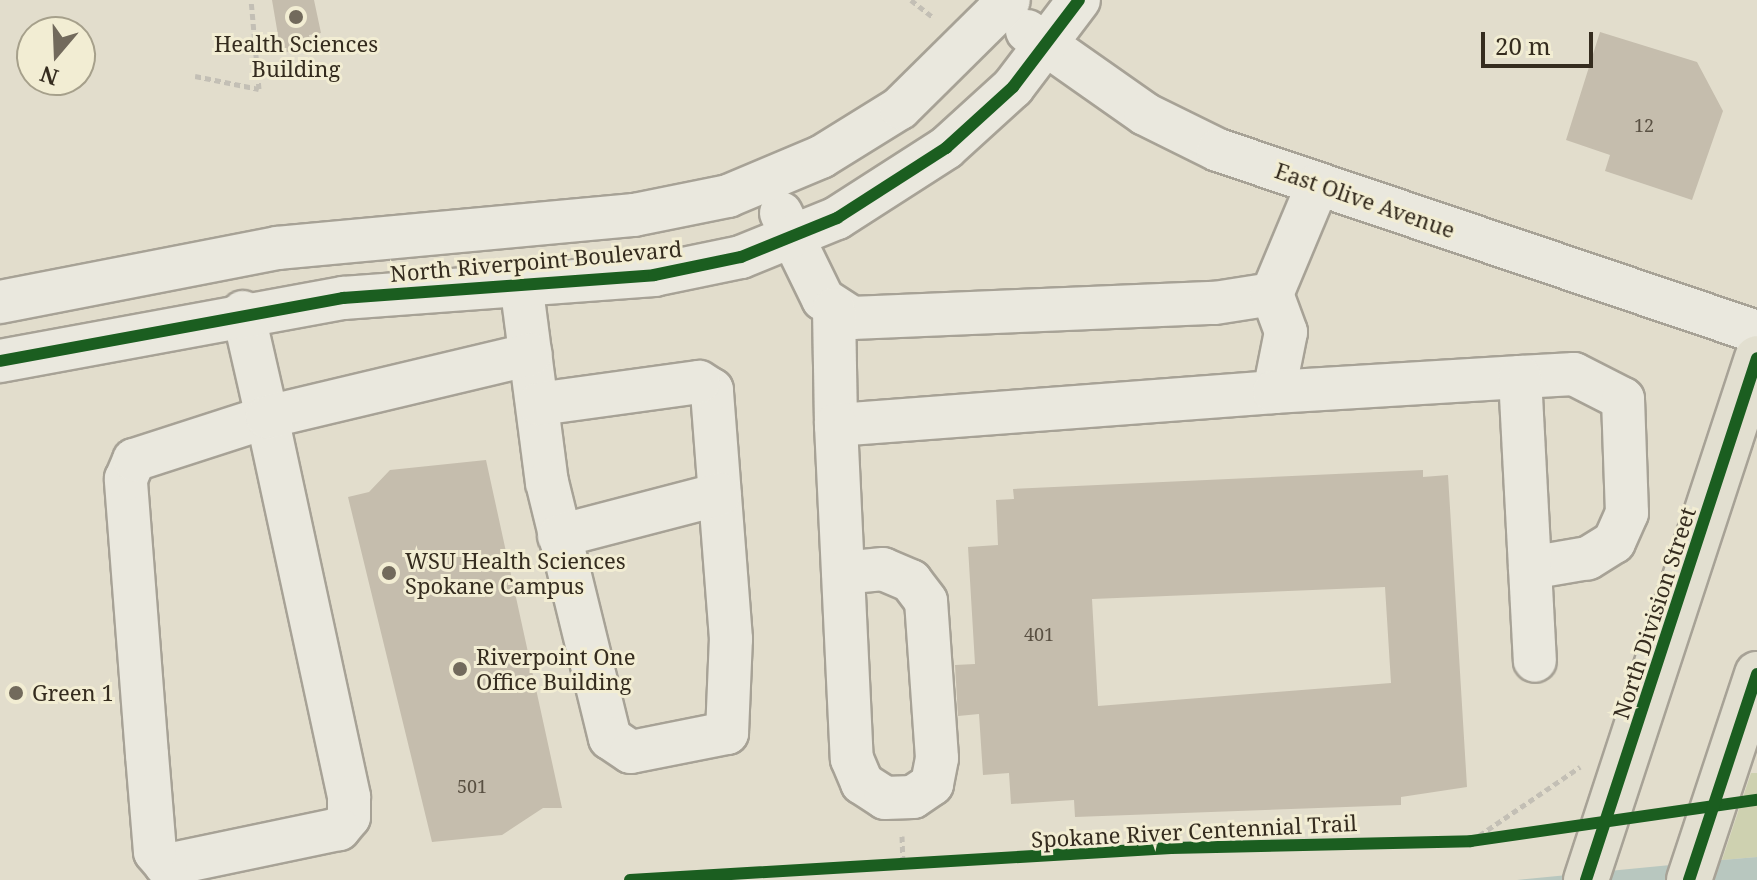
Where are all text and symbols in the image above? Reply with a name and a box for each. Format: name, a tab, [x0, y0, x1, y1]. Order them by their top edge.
marker: Health Sciences Building	[287, 8, 305, 26]
north arrow	[16, 16, 96, 96]
scale bar	[1485, 16, 1597, 66]
text: 20 m	[1495, 29, 1551, 62]
place label: Health Sciences Building	[214, 30, 378, 82]
text: N	[36, 60, 62, 94]
house number: 12	[1634, 114, 1654, 136]
street label: East Olive Avenue	[1272, 157, 1458, 243]
street label: North Riverpoint Boulevard	[389, 235, 683, 287]
street label: North Division Street	[1607, 504, 1701, 722]
place label: WSU Health Sciences Spokane Campus	[405, 547, 626, 598]
marker: WSU Health Sciences Spokane Campus	[380, 564, 398, 582]
house number: 401	[1024, 623, 1054, 645]
place label: Riverpoint One Office Building	[476, 643, 636, 694]
marker: Riverpoint One Office Building	[451, 660, 469, 678]
place label: Green 1	[32, 680, 114, 706]
marker: Green 1	[7, 684, 25, 702]
house number: 501	[457, 775, 487, 797]
street label: Spokane River Centennial Trail	[1030, 809, 1358, 853]

